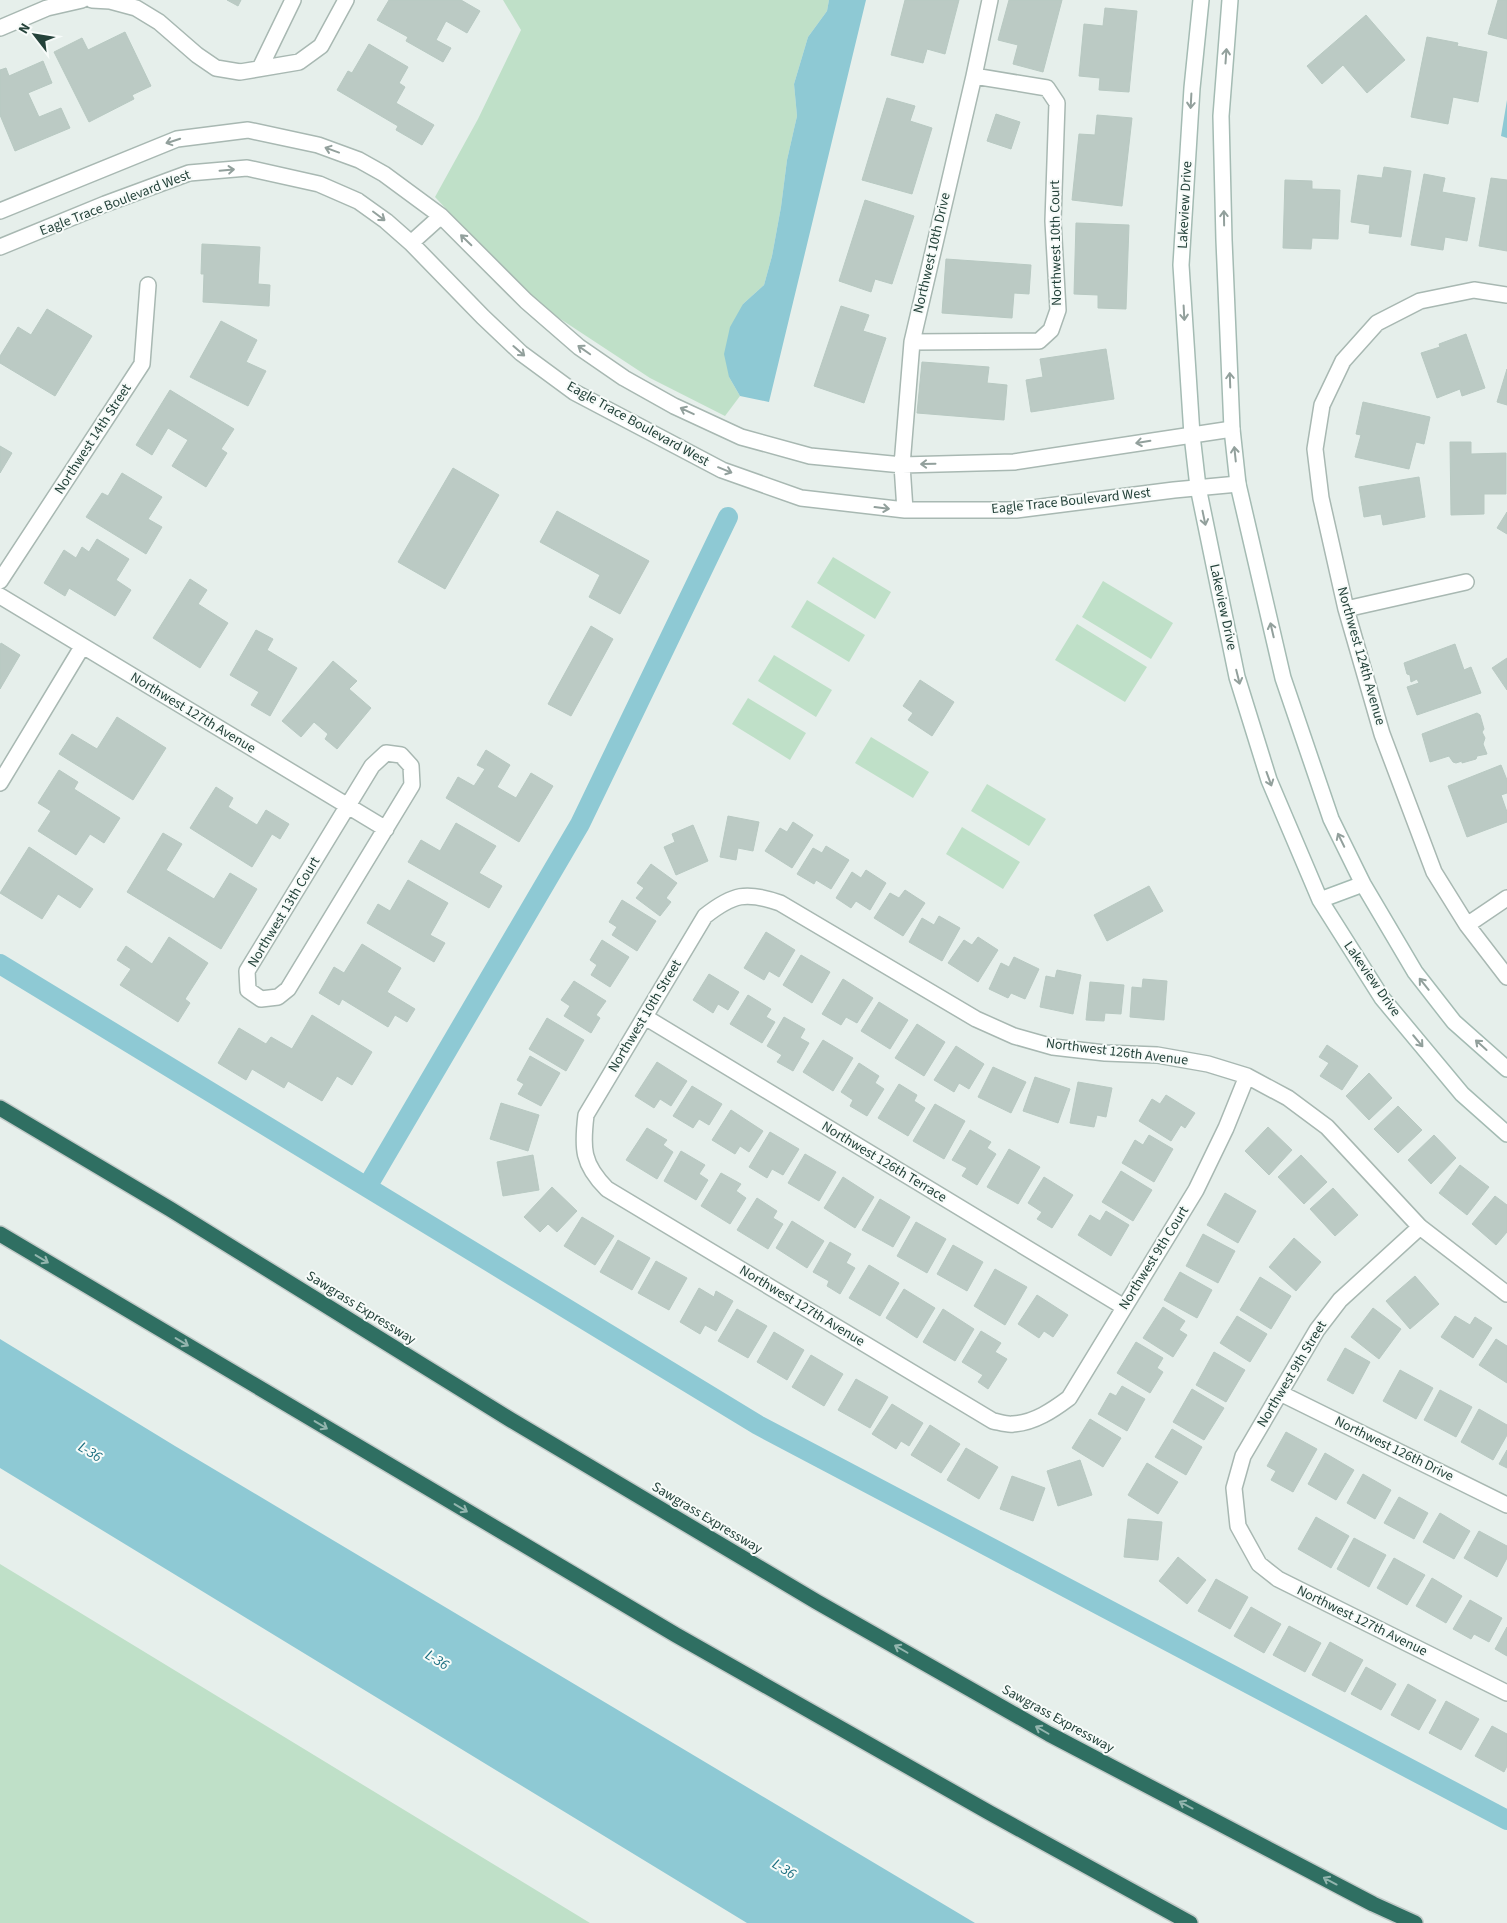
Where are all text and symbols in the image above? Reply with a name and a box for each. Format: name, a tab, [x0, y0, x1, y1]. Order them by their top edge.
north arrow	[10, 10, 60, 60]
text: N	[14, 20, 36, 38]
one-way arrow	[1221, 48, 1230, 64]
one-way arrow	[1187, 92, 1196, 108]
one-way arrow	[165, 137, 181, 147]
one-way arrow	[325, 145, 340, 154]
street label: Lakeview Drive	[1173, 161, 1197, 249]
street label: Eagle Trace Boulevard West	[37, 165, 194, 241]
one-way arrow	[219, 165, 235, 174]
street label: Northwest 10th Court	[1045, 180, 1067, 306]
street label: Northwest 10th Drive	[908, 191, 956, 315]
one-way arrow	[1219, 210, 1228, 226]
one-way arrow	[372, 211, 386, 221]
one-way arrow	[460, 234, 472, 246]
one-way arrow	[1180, 305, 1189, 321]
one-way arrow	[512, 345, 525, 356]
one-way arrow	[577, 345, 591, 355]
one-way arrow	[1226, 373, 1235, 389]
street label: Eagle Trace Boulevard West	[563, 376, 713, 472]
street label: Northwest 14th Street	[50, 380, 136, 498]
one-way arrow	[679, 406, 694, 416]
one-way arrow	[1136, 437, 1152, 447]
one-way arrow	[1230, 447, 1240, 463]
one-way arrow	[920, 459, 936, 469]
one-way arrow	[717, 466, 732, 476]
street label: Eagle Trace Boulevard West	[990, 483, 1152, 519]
one-way arrow	[874, 503, 890, 513]
one-way arrow	[1200, 509, 1209, 525]
street label: Lakeview Drive	[1204, 562, 1242, 652]
street label: Northwest 124th Avenue	[1332, 584, 1390, 728]
one-way arrow	[1267, 623, 1276, 639]
street label: Northwest 127th Avenue	[127, 668, 260, 758]
one-way arrow	[1234, 668, 1243, 684]
one-way arrow	[1265, 771, 1274, 786]
one-way arrow	[1336, 833, 1345, 848]
street label: Northwest 13th Court	[243, 853, 325, 971]
street label: Lakeview Drive	[1339, 937, 1405, 1021]
street label: Northwest 10th Street	[603, 956, 687, 1076]
one-way arrow	[1418, 978, 1429, 991]
street label: Northwest 126th Avenue	[1045, 1033, 1189, 1071]
one-way arrow	[1412, 1034, 1423, 1047]
one-way arrow	[1474, 1039, 1487, 1051]
street label: Northwest 126th Terrace	[818, 1117, 950, 1207]
street label: Northwest 9th Court	[1114, 1202, 1194, 1314]
one-way arrow	[34, 1255, 48, 1265]
street label: Northwest 127th Avenue	[736, 1261, 869, 1351]
street label: Sawgrass Expressway	[302, 1266, 420, 1350]
street label: Northwest 9th Street	[1252, 1317, 1332, 1431]
one-way arrow	[174, 1338, 188, 1348]
street label: Northwest 126th Drive	[1331, 1411, 1457, 1487]
one-way arrow	[314, 1420, 329, 1430]
water label: L-36	[74, 1437, 107, 1468]
street label: Sawgrass Expressway	[648, 1477, 766, 1559]
one-way arrow	[454, 1503, 468, 1513]
street label: Northwest 127th Avenue	[1293, 1581, 1431, 1661]
one-way arrow	[894, 1644, 908, 1654]
water label: L-36	[421, 1645, 454, 1676]
street label: Sawgrass Expressway	[998, 1680, 1118, 1758]
one-way arrow	[1035, 1724, 1050, 1734]
one-way arrow	[1179, 1800, 1194, 1809]
water label: L-36	[768, 1854, 801, 1885]
one-way arrow	[1322, 1876, 1337, 1886]

